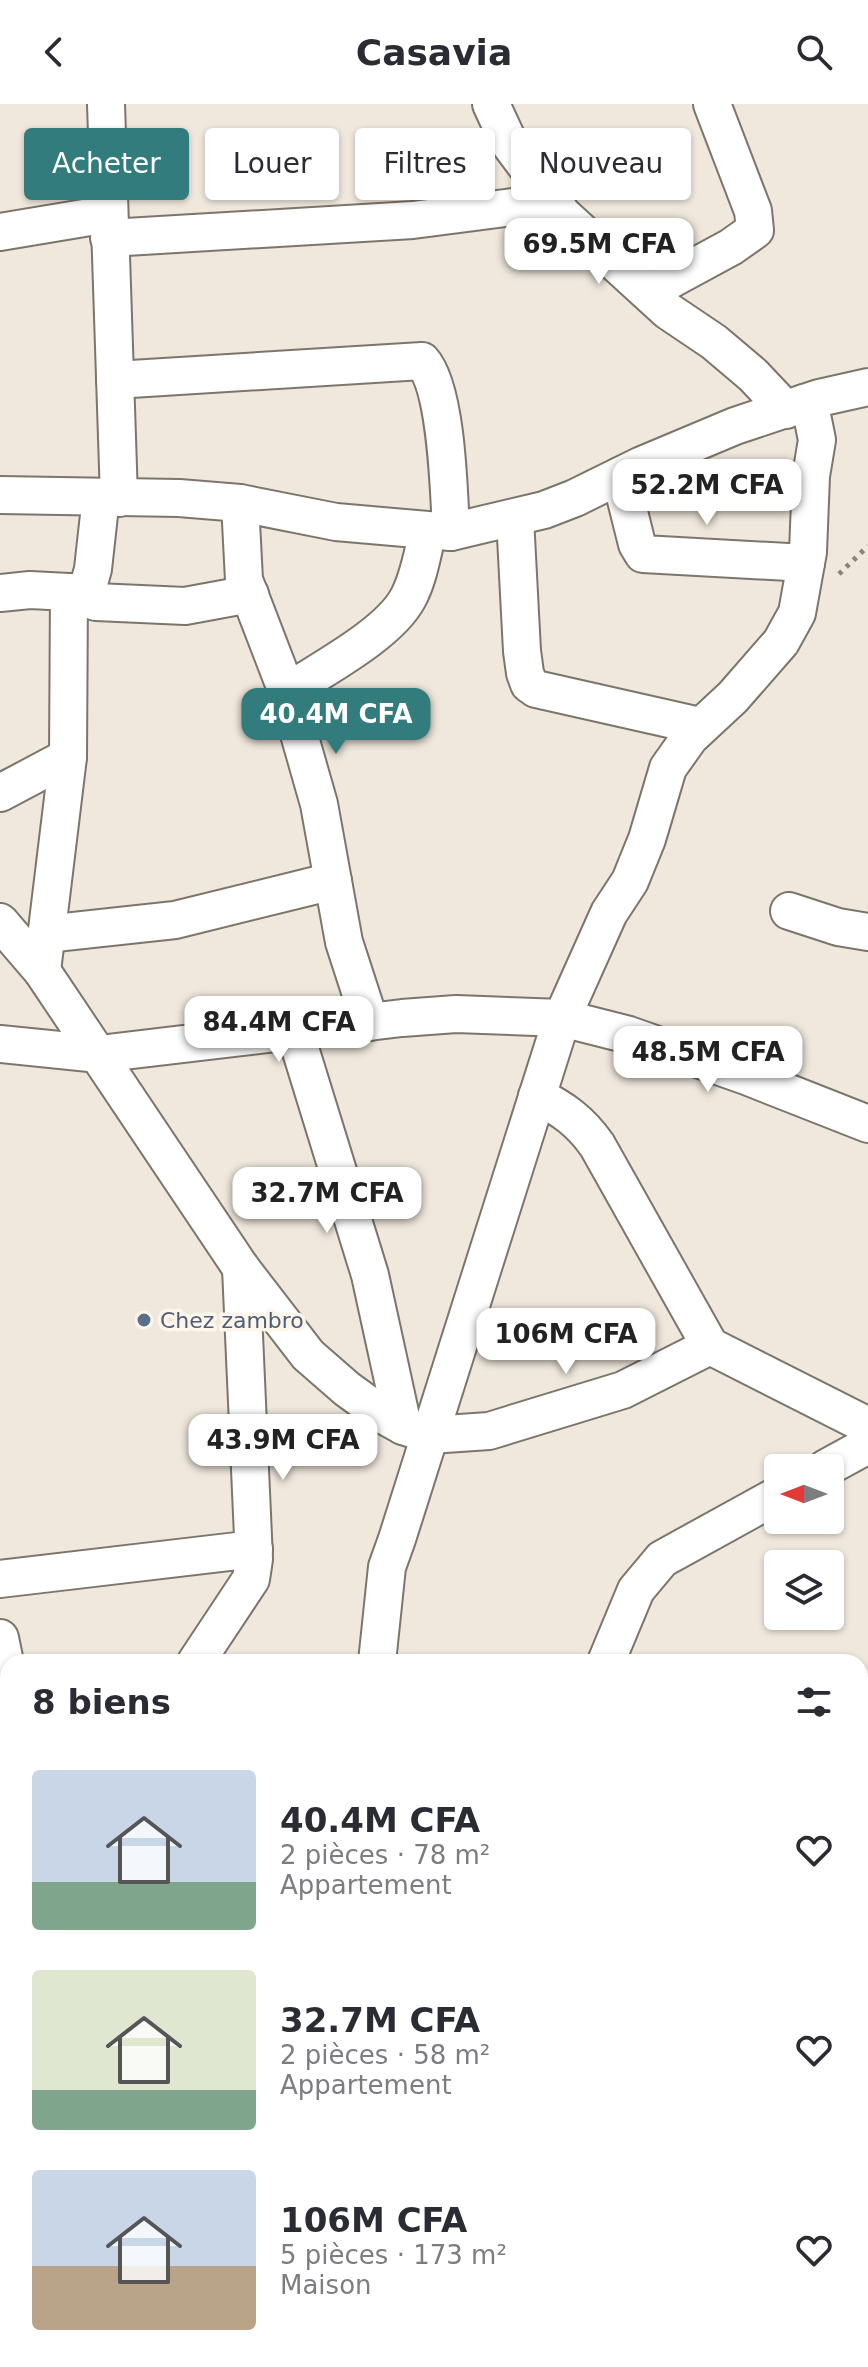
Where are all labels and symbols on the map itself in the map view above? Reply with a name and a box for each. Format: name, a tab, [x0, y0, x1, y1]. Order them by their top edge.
pin: 69.5M CFA	[507, 218, 691, 286]
pin: 52.2M CFA	[615, 459, 799, 527]
pin: 40.4M CFA	[244, 688, 428, 756]
pin: 84.4M CFA	[187, 996, 371, 1064]
pin: 48.5M CFA	[616, 1026, 800, 1094]
pin: 32.7M CFA	[235, 1167, 419, 1235]
place label: Chez zambro	[160, 1308, 304, 1333]
pin: 106M CFA	[483, 1308, 649, 1376]
marker: Chez zambro	[135, 1311, 153, 1329]
pin: 43.9M CFA	[191, 1414, 375, 1482]
north arrow	[764, 1454, 844, 1534]

